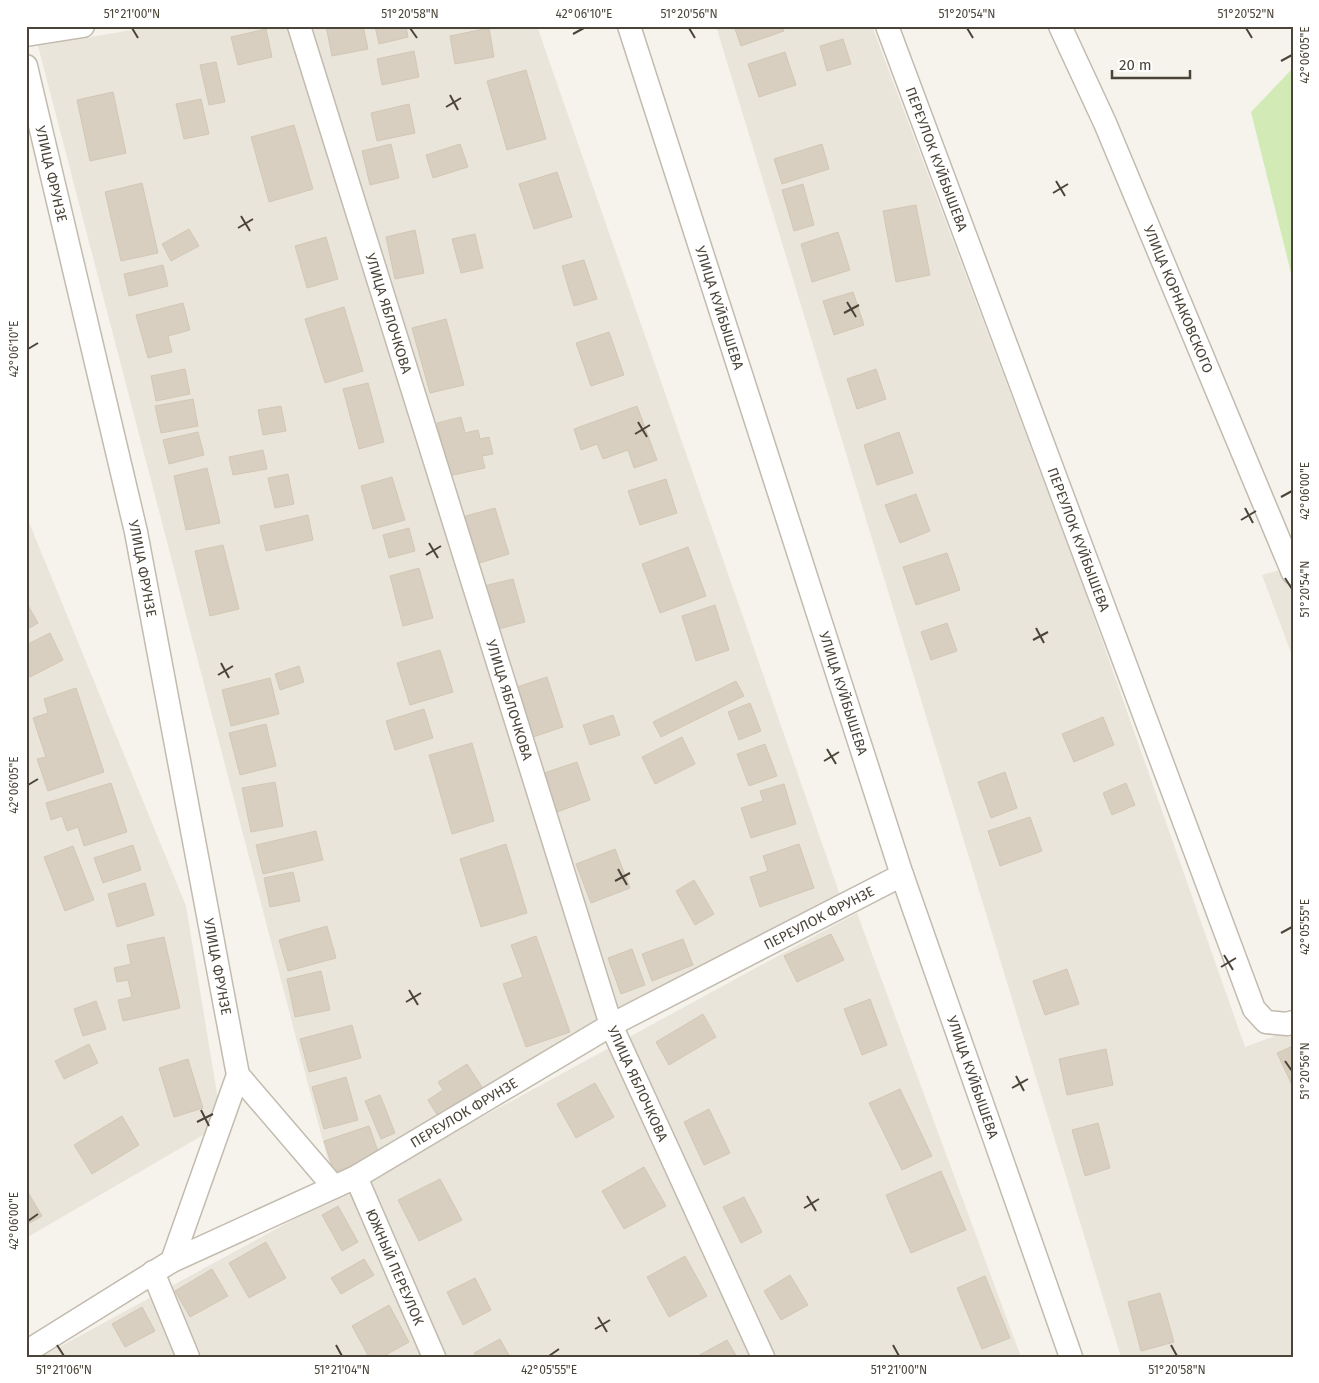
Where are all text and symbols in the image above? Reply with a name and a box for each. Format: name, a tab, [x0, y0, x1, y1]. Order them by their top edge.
text: 51°21'00"N	[104, 7, 160, 21]
text: 51°20'58"N	[381, 7, 439, 21]
text: 42°06'10"E	[556, 7, 612, 21]
text: 51°20'56"N	[660, 7, 718, 21]
text: 51°20'54"N	[939, 7, 995, 21]
text: 51°20'52"N	[1218, 7, 1274, 21]
text: 42°06'05"E	[1298, 26, 1312, 84]
scale bar	[1112, 48, 1189, 80]
text: 20 m	[1119, 56, 1152, 74]
street label: ПЕРЕУЛОК КУЙБЫШЕВА	[902, 85, 971, 234]
street label: УЛИЦА ФРУНЗЕ	[32, 124, 71, 224]
street label: УЛИЦА КОРНАКОВСКОГО	[1140, 223, 1217, 376]
street label: УЛИЦА КУЙБЫШЕВА	[692, 244, 747, 372]
street label: УЛИЦА ЯБЛОЧКОВА	[362, 251, 416, 376]
text: 42°06'10"E	[7, 321, 21, 377]
text: 42°06'00"E	[1298, 462, 1312, 520]
street label: ПЕРЕУЛОК КУЙБЫШЕВА	[1044, 465, 1113, 614]
street label: УЛИЦА ФРУНЗЕ	[125, 518, 160, 618]
text: 51°20'54"N	[1298, 561, 1312, 617]
street label: УЛИЦА КУЙБЫШЕВА	[816, 629, 871, 757]
street label: УЛИЦА ЯБЛОЧКОВА	[483, 638, 536, 762]
text: 42°06'05"E	[7, 756, 21, 814]
street label: ПЕРЕУЛОК ФРУНЗЕ	[761, 882, 877, 953]
text: 42°05'55"E	[1298, 899, 1312, 955]
street label: УЛИЦА ФРУНЗЕ	[200, 917, 235, 1016]
street label: УЛИЦА КУЙБЫШЕВА	[944, 1013, 1002, 1141]
street label: УЛИЦА ЯБЛОЧКОВА	[604, 1023, 672, 1144]
text: 51°20'56"N	[1298, 1042, 1312, 1100]
street label: ПЕРЕУЛОК ФРУНЗЕ	[407, 1074, 521, 1151]
text: 42°06'00"E	[7, 1192, 21, 1250]
street label: ЮЖНЫЙ ПЕРЕУЛОК	[362, 1206, 428, 1328]
text: 51°21'06"N	[36, 1363, 92, 1377]
text: 51°21'04"N	[314, 1363, 370, 1377]
text: 42°05'55"E	[521, 1363, 577, 1377]
text: 51°21'00"N	[871, 1363, 927, 1377]
text: 51°20'58"N	[1148, 1363, 1206, 1377]

